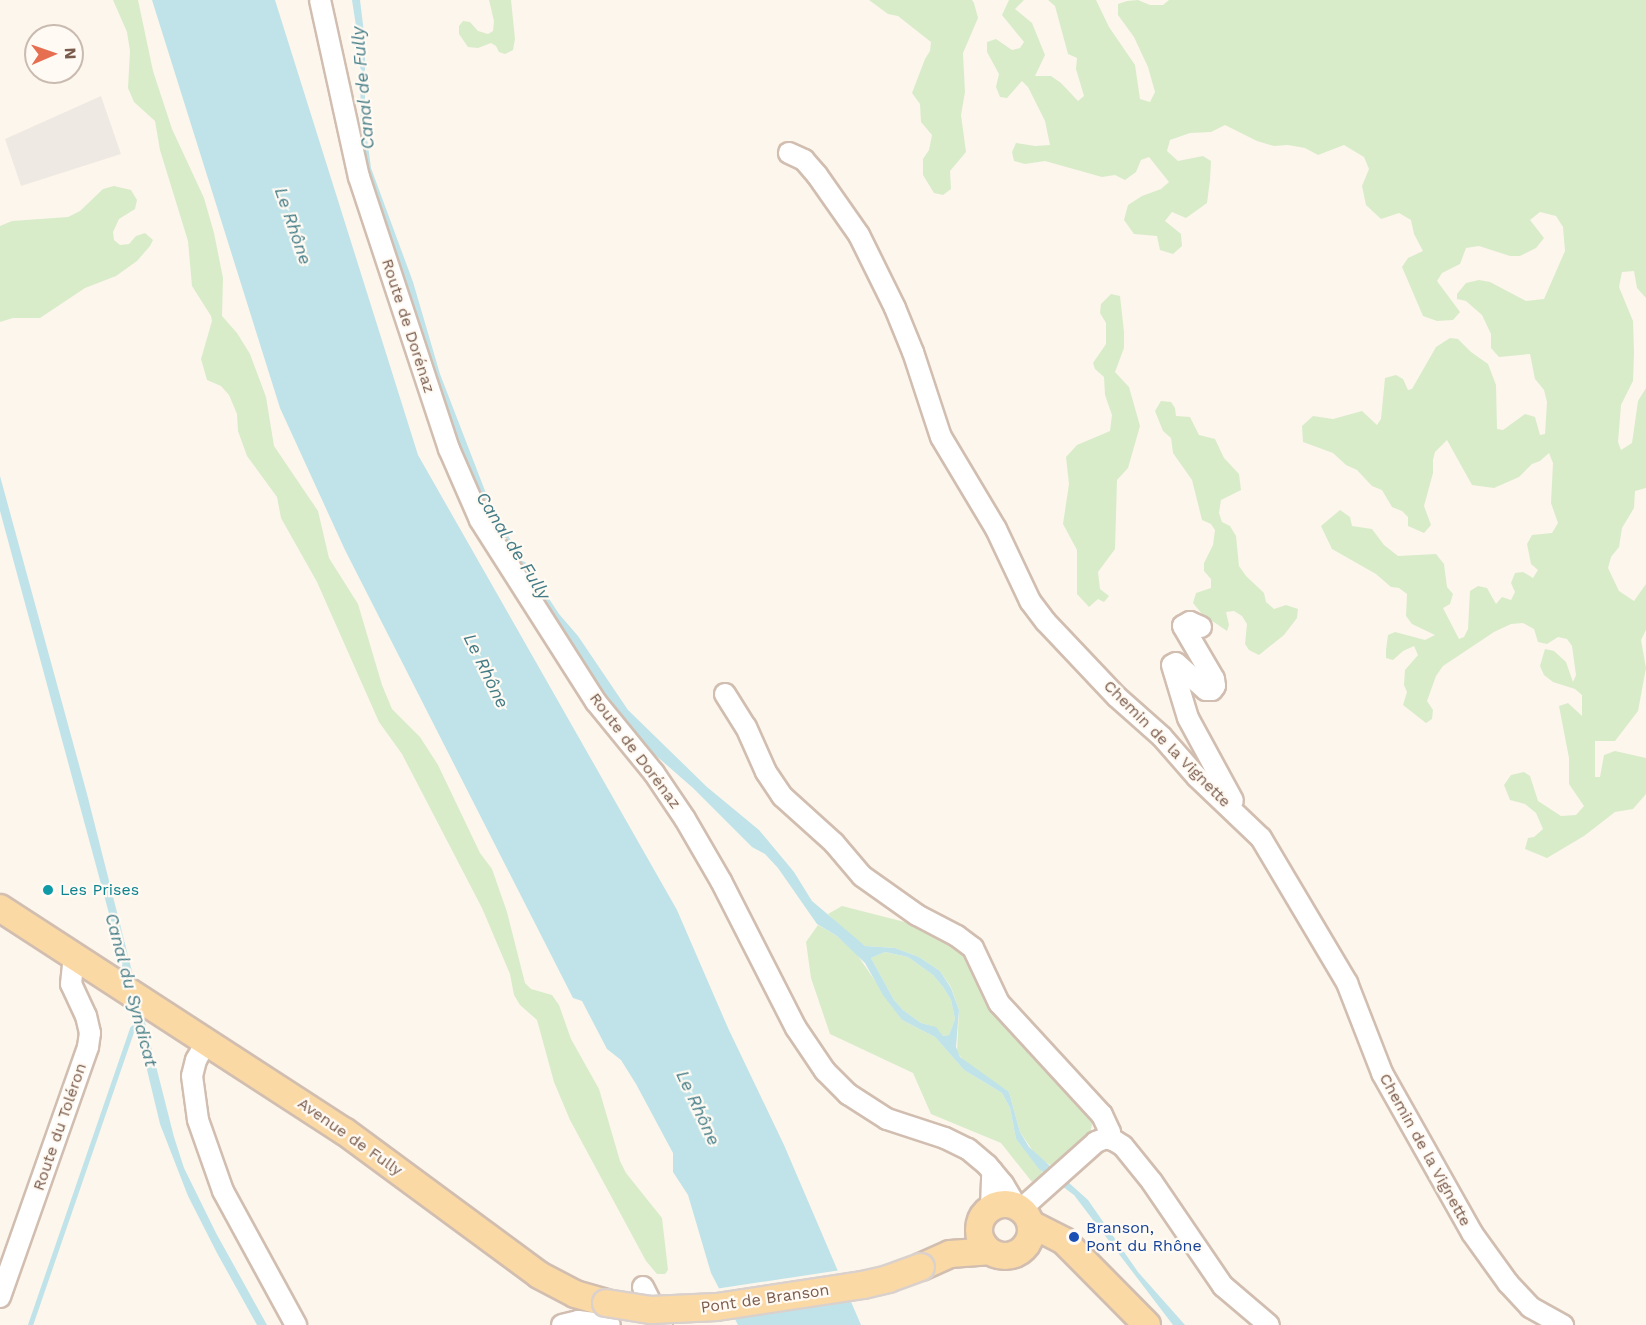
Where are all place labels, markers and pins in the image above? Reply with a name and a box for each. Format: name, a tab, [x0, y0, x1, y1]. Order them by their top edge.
place label: Les Prises	[60, 880, 139, 900]
marker: Les Prises	[41, 883, 55, 897]
place label: Branson, Pont du Rhône	[1086, 1218, 1202, 1256]
marker: Branson, Pont du Rhône	[1067, 1230, 1081, 1244]

